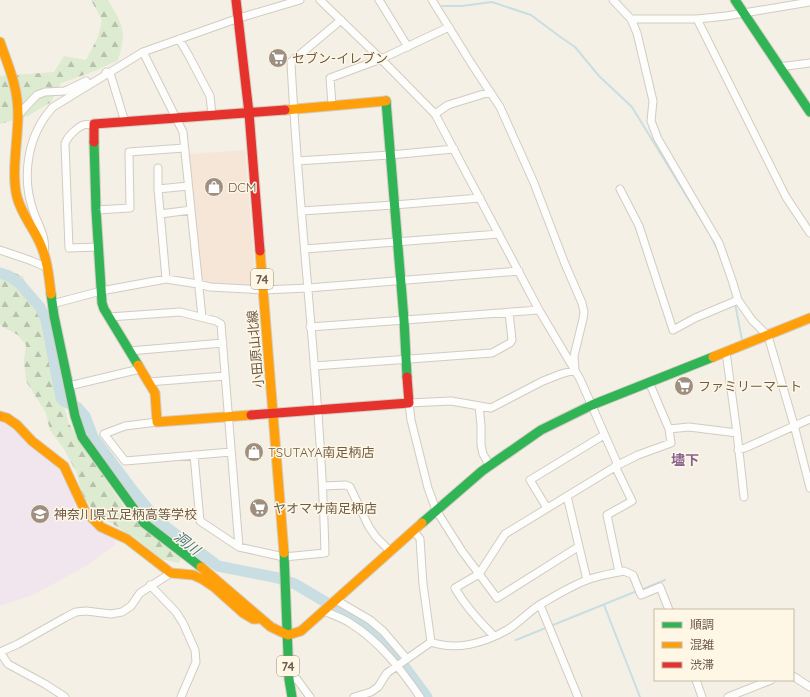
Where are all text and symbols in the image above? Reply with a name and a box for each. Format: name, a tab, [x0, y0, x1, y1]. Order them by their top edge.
supermarket icon: セブン-イレブン	[267, 47, 289, 69]
place label: セブン-イレブン	[292, 50, 388, 66]
shop icon: DCM	[203, 176, 225, 198]
place label: DCM	[228, 179, 257, 195]
road number: 74	[251, 269, 273, 289]
street label: 小田原山北線	[244, 309, 266, 389]
supermarket icon: ファミリーマート	[673, 375, 695, 397]
place label: ファミリーマート	[698, 378, 802, 394]
shop icon: TSUTAYA南足柄店	[243, 441, 265, 463]
place label: TSUTAYA南足柄店	[268, 444, 375, 460]
district label: 壗下	[671, 451, 699, 469]
supermarket icon: ヤオマサ南足柄店	[248, 497, 270, 519]
place label: ヤオマサ南足柄店	[273, 500, 377, 516]
school or university icon: 神奈川県立足柄高等学校	[29, 503, 51, 525]
place label: 神奈川県立足柄高等学校	[54, 506, 197, 522]
water label: 洞川	[170, 527, 205, 560]
legend	[654, 609, 794, 681]
text: 順調	[690, 617, 714, 632]
text: 混雑	[690, 637, 714, 652]
road number: 74	[277, 656, 299, 676]
text: 渋滞	[690, 657, 714, 672]

